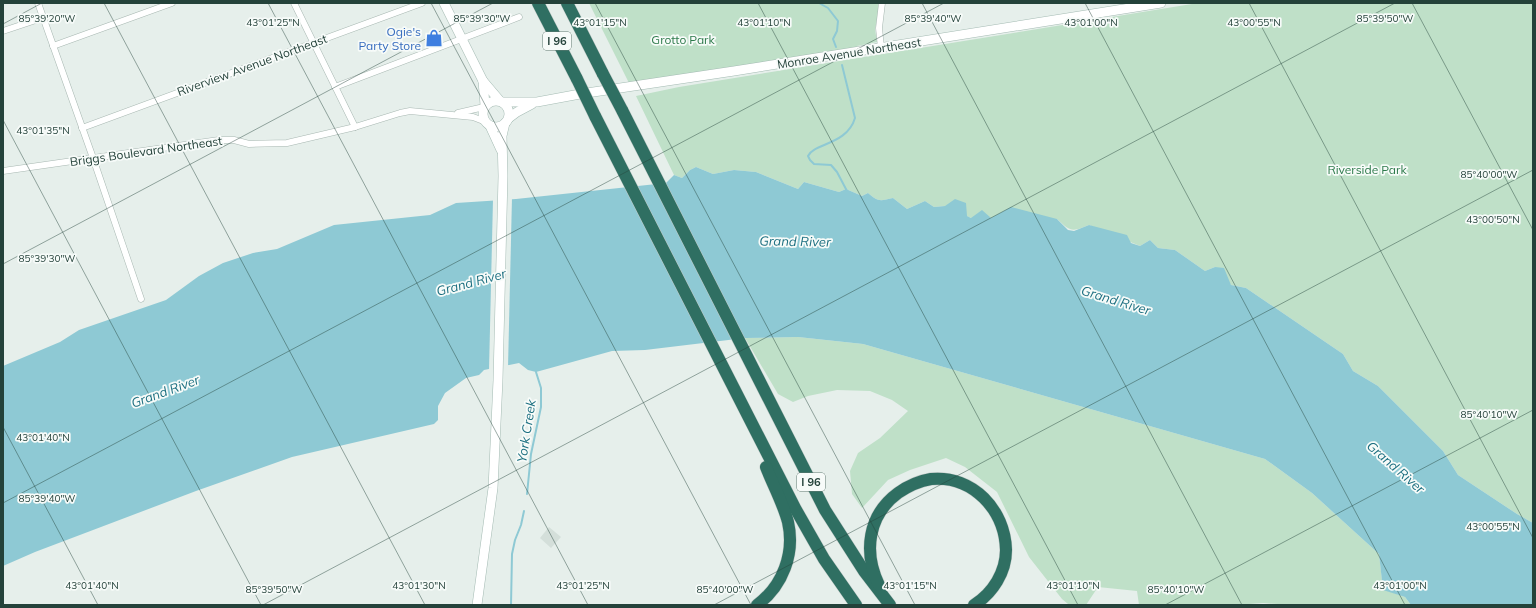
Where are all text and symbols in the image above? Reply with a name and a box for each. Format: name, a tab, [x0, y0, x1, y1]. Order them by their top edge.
text: 85°39'20"W	[19, 12, 75, 25]
text: 85°39'30"W	[454, 12, 510, 25]
text: 85°39'40"W	[905, 12, 961, 25]
text: 85°39'50"W	[1357, 12, 1413, 25]
text: 43°01'25"N	[246, 16, 300, 29]
text: 43°01'15"N	[573, 16, 627, 29]
text: 43°01'10"N	[737, 16, 791, 29]
text: 43°01'00"N	[1064, 16, 1118, 29]
text: 43°00'55"N	[1227, 16, 1281, 29]
place label: Ogie's Party Store	[359, 24, 421, 53]
shop icon: Ogie's Party Store	[424, 28, 444, 48]
street label: Riverview Avenue Northeast	[175, 31, 329, 99]
road number: I 96	[543, 32, 571, 50]
park label: Grotto Park	[651, 32, 715, 47]
street label: Monroe Avenue Northeast	[776, 34, 922, 72]
text: 43°01'35"N	[16, 124, 70, 137]
street label: Briggs Boulevard Northeast	[69, 133, 223, 169]
park label: Riverside Park	[1327, 162, 1407, 177]
text: 85°40'00"W	[1461, 168, 1517, 181]
text: 43°00'50"N	[1466, 213, 1520, 226]
water label: Grand River	[759, 232, 832, 250]
text: 85°39'30"W	[19, 252, 75, 265]
water label: Grand River	[434, 265, 509, 299]
water label: Grand River	[1079, 282, 1154, 318]
water label: Grand River	[129, 371, 203, 411]
water label: York Creek	[513, 398, 539, 464]
text: 85°40'10"W	[1461, 408, 1517, 421]
text: 43°01'40"N	[16, 431, 70, 444]
water label: Grand River	[1364, 438, 1429, 497]
road number: I 96	[797, 473, 825, 491]
text: 85°39'40"W	[19, 492, 75, 505]
text: 43°00'55"N	[1466, 520, 1520, 533]
text: 43°01'40"N	[65, 579, 119, 592]
text: 43°01'30"N	[392, 579, 446, 592]
text: 43°01'25"N	[556, 579, 610, 592]
text: 43°01'15"N	[883, 579, 937, 592]
text: 43°01'10"N	[1046, 579, 1100, 592]
text: 43°01'00"N	[1373, 579, 1427, 592]
text: 85°39'50"W	[246, 583, 302, 596]
text: 85°40'00"W	[697, 583, 753, 596]
text: 85°40'10"W	[1148, 583, 1204, 596]

